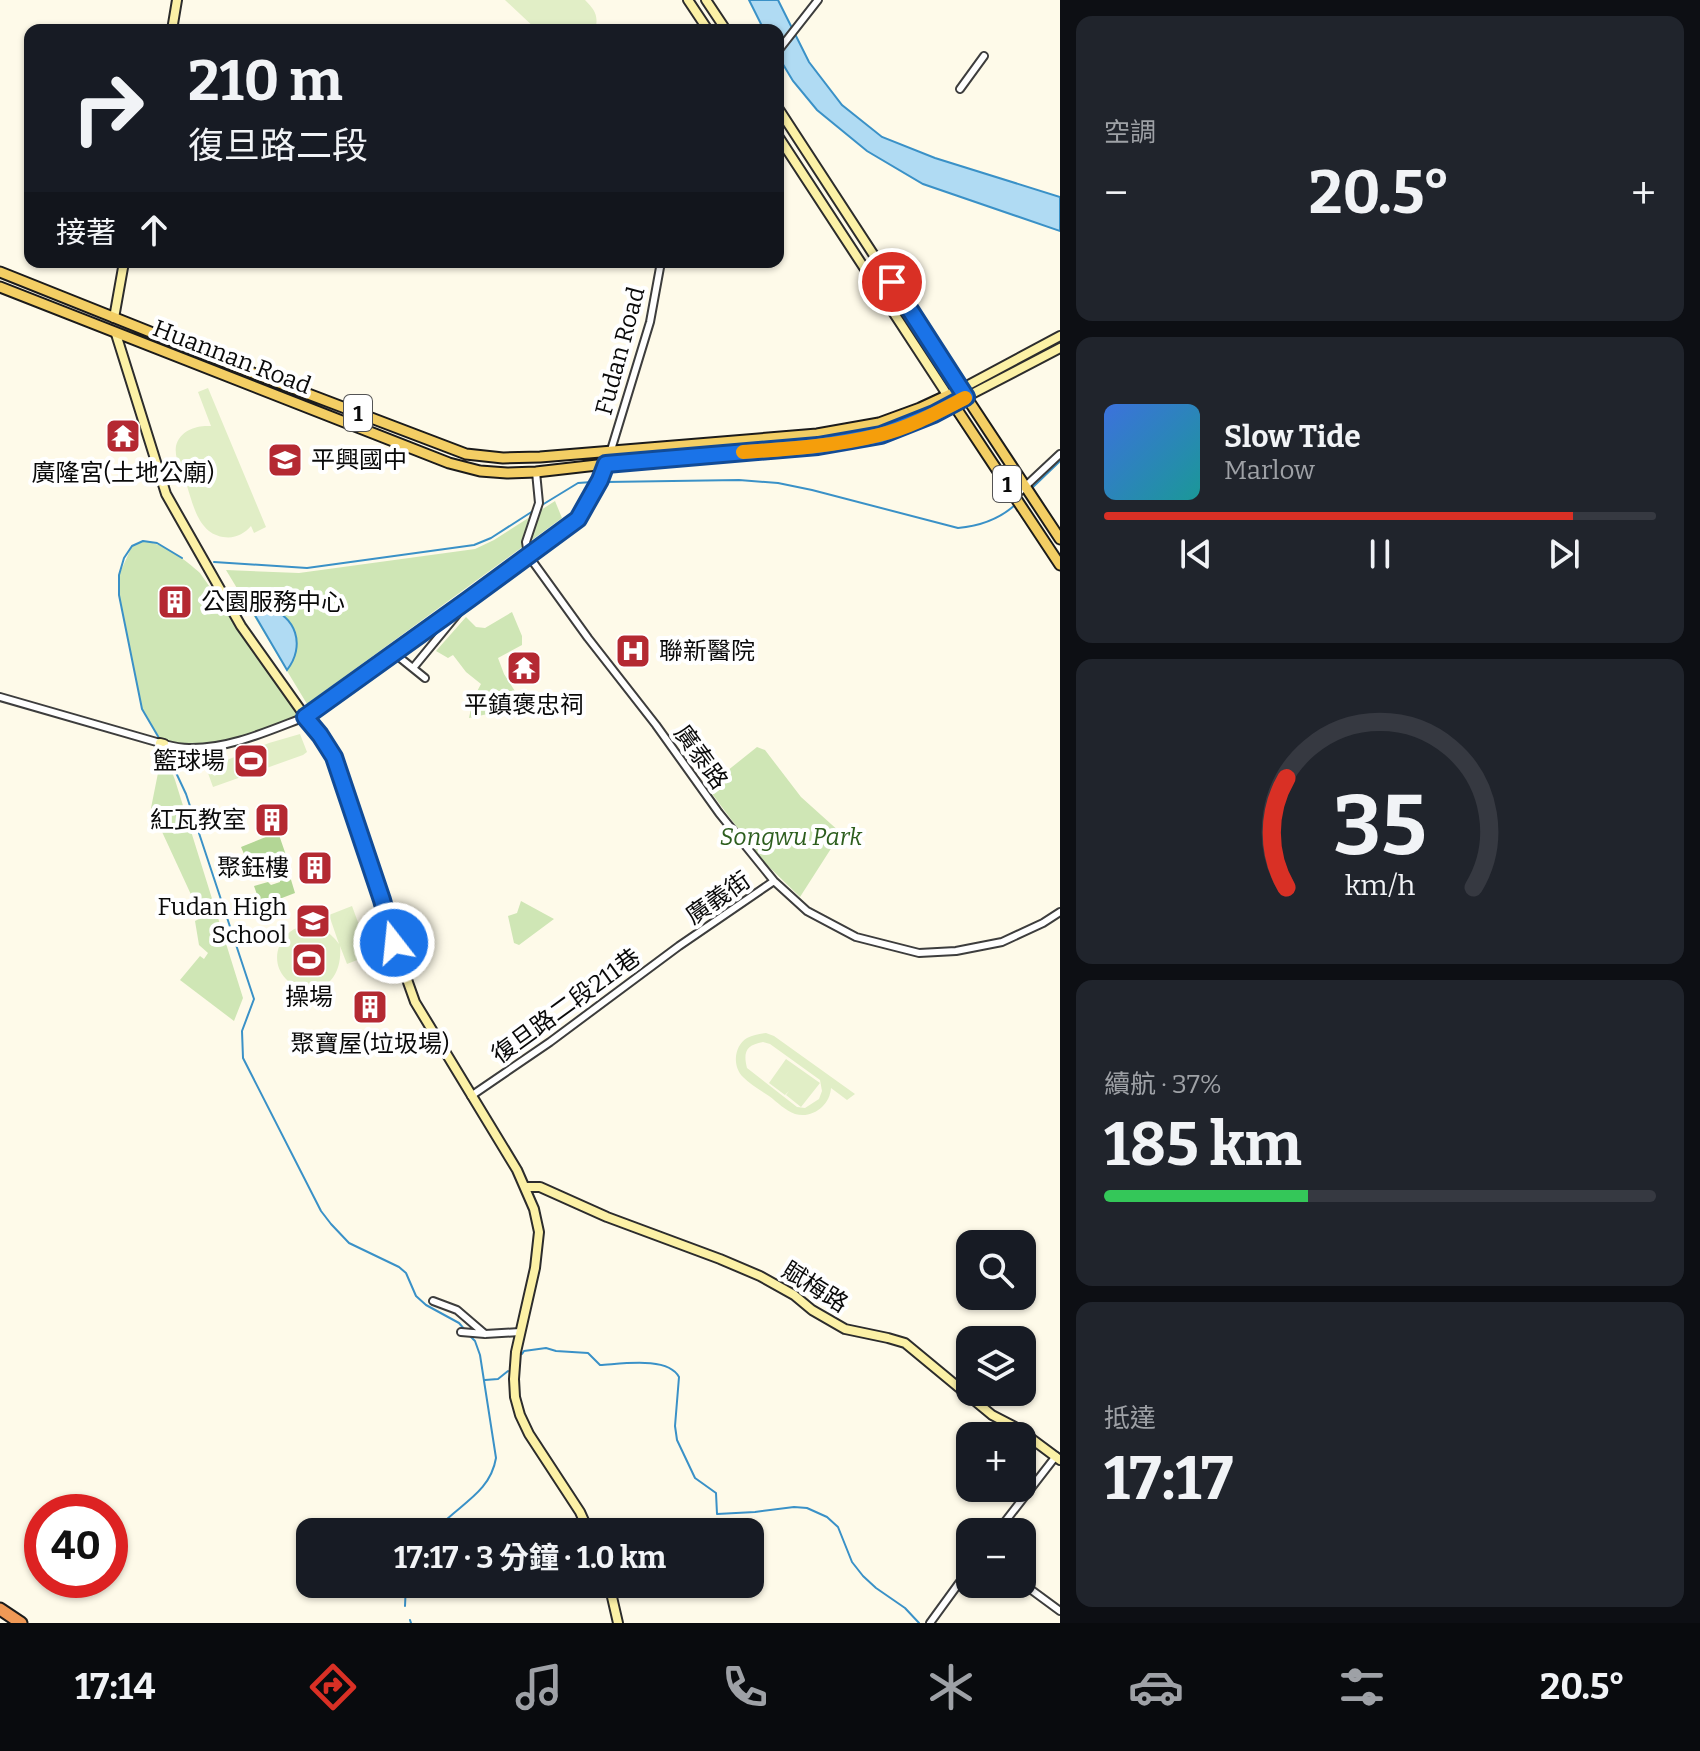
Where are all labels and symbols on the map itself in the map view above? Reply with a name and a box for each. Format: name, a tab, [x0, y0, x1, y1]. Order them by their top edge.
pin	[858, 248, 926, 316]
street label: Fudan Road	[589, 284, 651, 418]
street label: Huannan Road	[149, 314, 315, 400]
road number: 1	[344, 395, 372, 431]
temple icon: 廣隆宮(土地公廟)	[104, 417, 142, 455]
school or university icon: 平興國中	[266, 441, 304, 479]
place label: 平興國中	[311, 446, 407, 474]
place label: 廣隆宮(土地公廟)	[32, 459, 214, 487]
road number: 1	[993, 466, 1021, 502]
building icon: 公園服務中心	[156, 583, 194, 621]
place label: 公園服務中心	[201, 588, 345, 616]
hospital icon: 聯新醫院	[614, 632, 652, 670]
place label: 聯新醫院	[659, 637, 755, 665]
temple icon: 平鎮褒忠祠	[505, 649, 543, 687]
place label: 平鎮褒忠祠	[464, 691, 584, 719]
street label: 廣泰路	[669, 720, 733, 794]
sports icon: 籃球場	[232, 742, 270, 780]
place label: 籃球場	[153, 747, 225, 775]
building icon: 紅瓦教室	[253, 801, 291, 839]
place label: 紅瓦教室	[150, 806, 246, 834]
park label: Songwu Park	[720, 823, 863, 851]
building icon: 聚鈺樓	[296, 849, 334, 887]
place label: 聚鈺樓	[217, 854, 289, 882]
street label: 廣義街	[680, 866, 756, 930]
place label: Fudan High School	[158, 893, 287, 949]
position arrow	[352, 901, 436, 985]
school or university icon: Fudan High School	[294, 902, 332, 940]
sports icon: 操場	[290, 941, 328, 979]
street label: 復旦路二段211巷	[486, 943, 646, 1069]
place label: 操場	[285, 983, 333, 1011]
building icon: 聚寶屋(垃圾場)	[351, 988, 389, 1026]
place label: 聚寶屋(垃圾場)	[291, 1030, 449, 1058]
street label: 賦梅路	[777, 1256, 853, 1318]
speed limit sign: 40	[24, 1494, 128, 1598]

